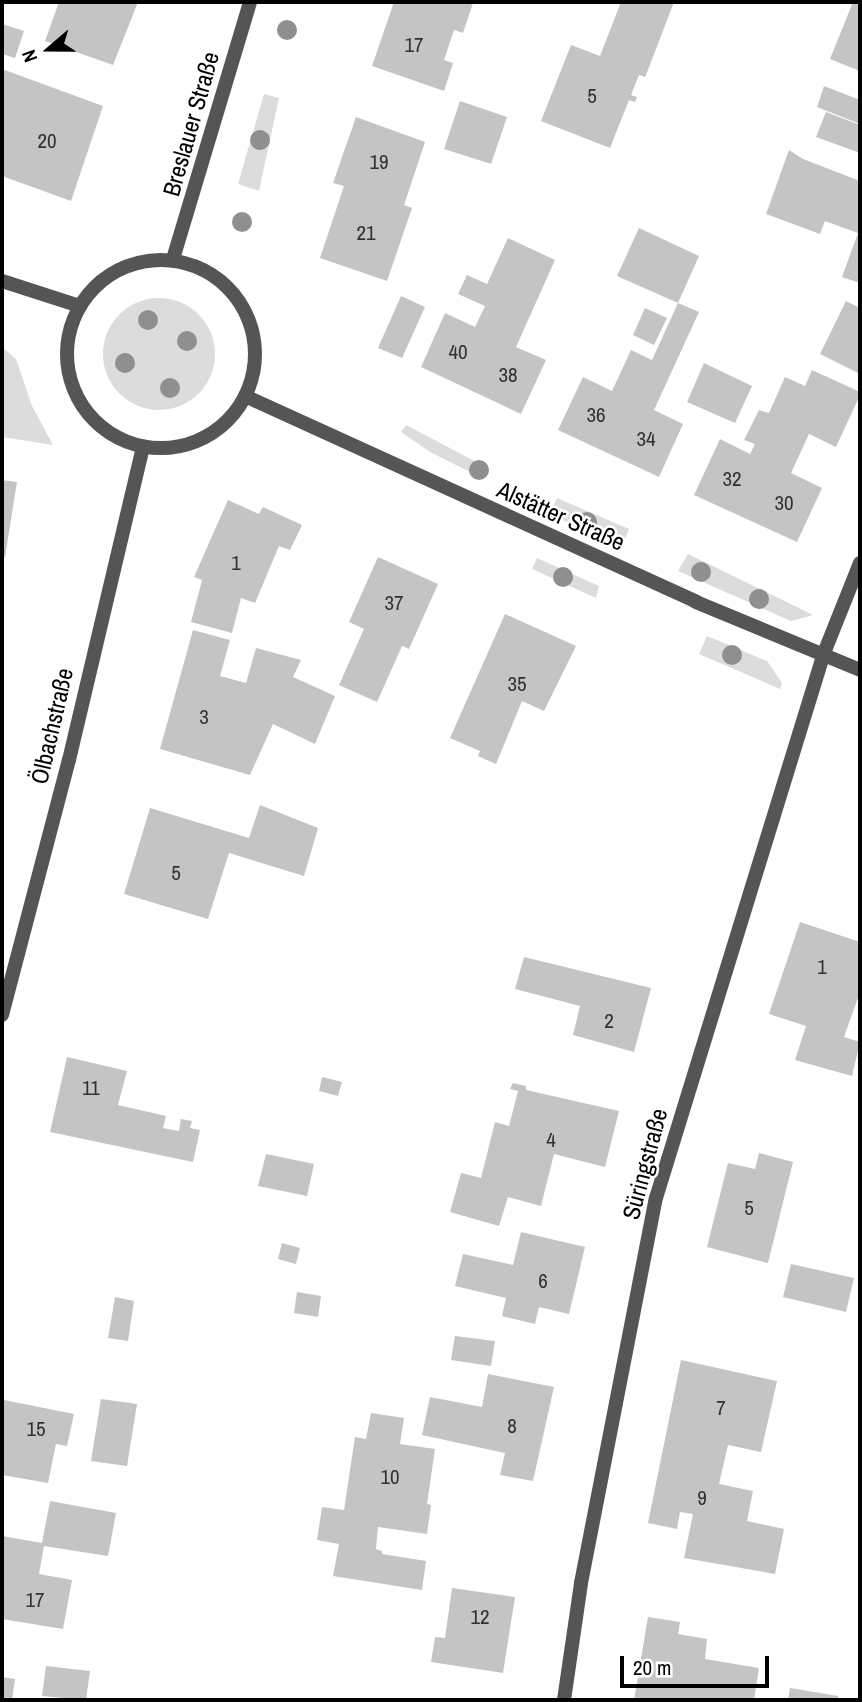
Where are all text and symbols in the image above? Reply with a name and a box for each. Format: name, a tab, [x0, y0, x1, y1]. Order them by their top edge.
north arrow	[14, 14, 84, 84]
house number: 17	[404, 32, 424, 58]
text: N	[15, 46, 43, 66]
street label: Breslauer Straße	[157, 49, 225, 199]
house number: 5	[587, 83, 597, 109]
house number: 20	[37, 128, 57, 154]
house number: 19	[369, 149, 389, 175]
house number: 21	[356, 220, 376, 246]
house number: 40	[448, 339, 468, 365]
house number: 38	[498, 362, 518, 388]
house number: 36	[586, 402, 606, 428]
house number: 34	[636, 426, 656, 452]
house number: 32	[722, 466, 742, 492]
street label: Alstätter Straße	[493, 475, 629, 557]
house number: 30	[774, 490, 794, 516]
house number: 1	[231, 550, 241, 576]
house number: 37	[384, 590, 404, 616]
street label: Ölbachstraße	[25, 665, 79, 787]
house number: 35	[507, 671, 527, 697]
house number: 3	[199, 704, 209, 730]
house number: 5	[171, 860, 181, 886]
house number: 1	[817, 954, 827, 980]
house number: 2	[604, 1008, 614, 1034]
house number: 11	[82, 1075, 100, 1101]
street label: Süringstraße	[616, 1105, 674, 1223]
house number: 4	[546, 1127, 556, 1153]
house number: 5	[744, 1195, 754, 1221]
house number: 6	[538, 1268, 548, 1294]
house number: 7	[716, 1395, 726, 1421]
house number: 8	[507, 1413, 517, 1439]
house number: 15	[26, 1416, 46, 1442]
house number: 10	[380, 1464, 400, 1490]
house number: 9	[697, 1485, 707, 1511]
house number: 17	[25, 1587, 45, 1613]
house number: 12	[470, 1604, 490, 1630]
scale bar	[624, 1642, 773, 1686]
text: 20 m	[633, 1653, 671, 1682]

